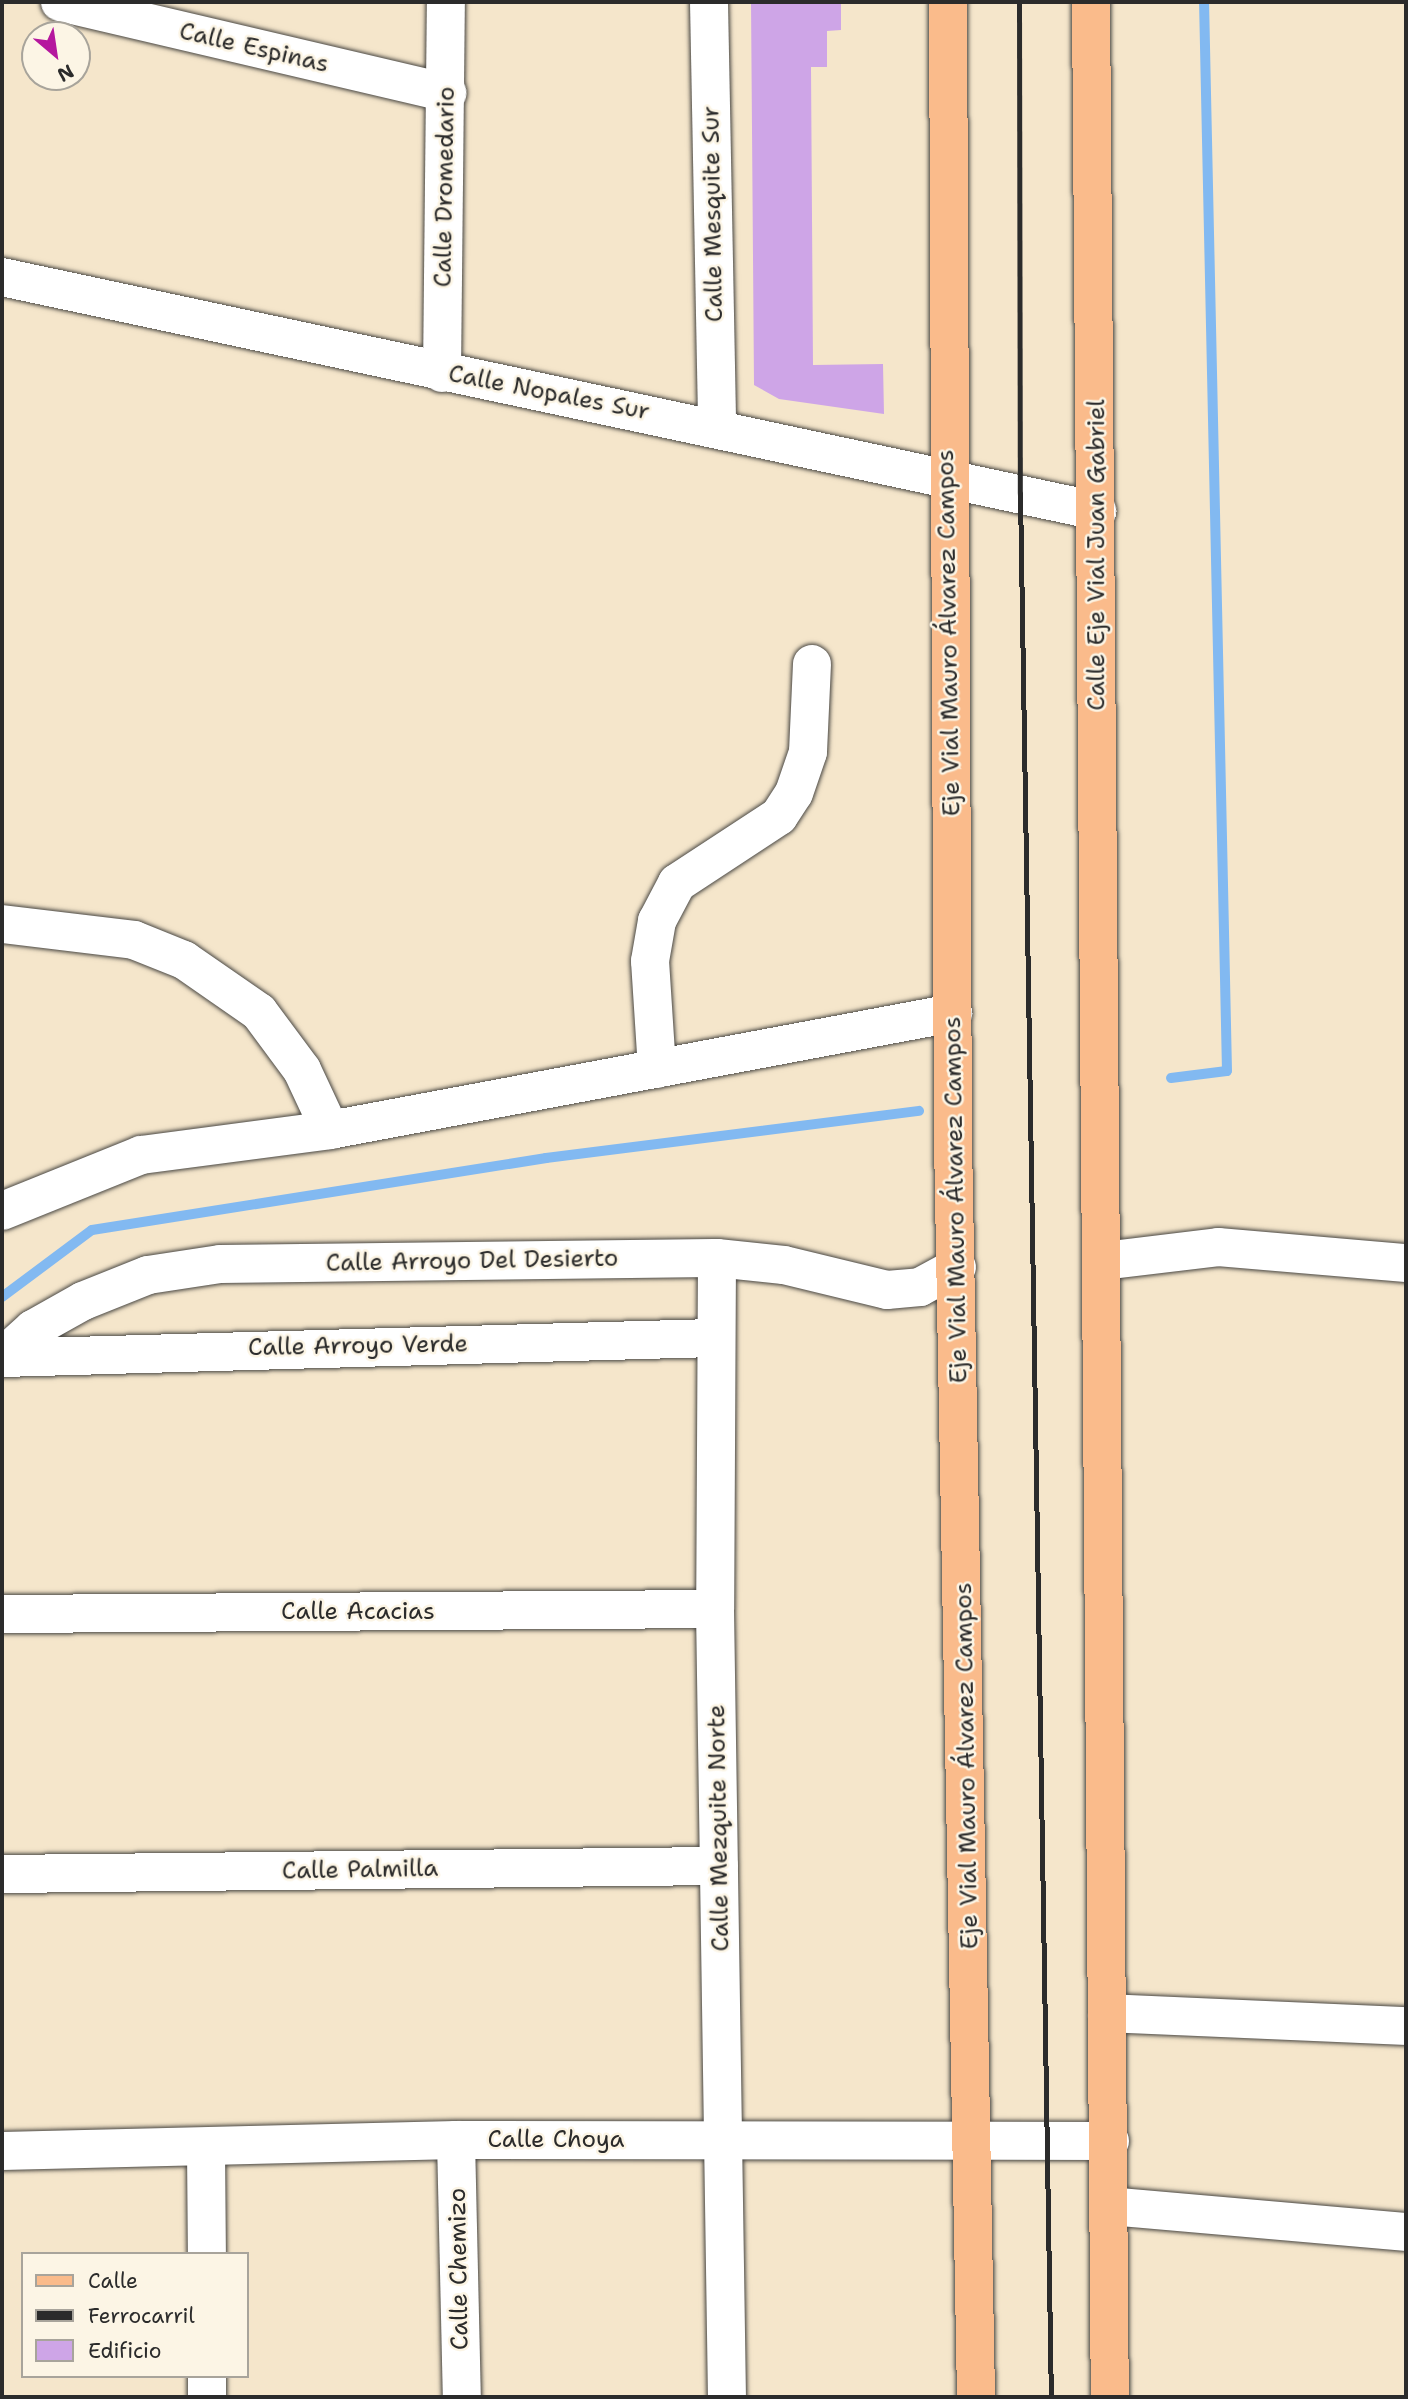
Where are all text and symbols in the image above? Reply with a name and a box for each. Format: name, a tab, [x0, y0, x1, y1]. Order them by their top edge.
street label: Calle Espinas	[176, 17, 332, 79]
north arrow	[21, 21, 91, 91]
text: N	[53, 58, 78, 88]
street label: Calle Dromedario	[429, 86, 461, 288]
street label: Calle Mesquite Sur	[697, 106, 729, 322]
street label: Calle Nopales Sur	[446, 359, 652, 427]
street label: Calle Eje Vial Juan Gabriel	[1083, 399, 1111, 711]
street label: Eje Vial Mauro Álvarez Campos	[931, 449, 967, 817]
street label: Eje Vial Mauro Álvarez Campos	[938, 1016, 974, 1384]
street label: Calle Arroyo Del Desierto	[326, 1244, 618, 1278]
street label: Calle Arroyo Verde	[248, 1330, 468, 1362]
street label: Eje Vial Mauro Álvarez Campos	[949, 1582, 985, 1950]
street label: Calle Acacias	[281, 1598, 435, 1626]
street label: Calle Mezquite Norte	[702, 1704, 736, 1952]
street label: Calle Palmilla	[282, 1854, 438, 1886]
street label: Calle Choya	[487, 2126, 625, 2154]
street label: Calle Chemizo	[443, 2188, 475, 2350]
legend	[21, 2252, 248, 2378]
text: Calle	[88, 2267, 138, 2295]
text: Ferrocarril	[88, 2302, 195, 2330]
text: Edificio	[88, 2337, 161, 2365]

